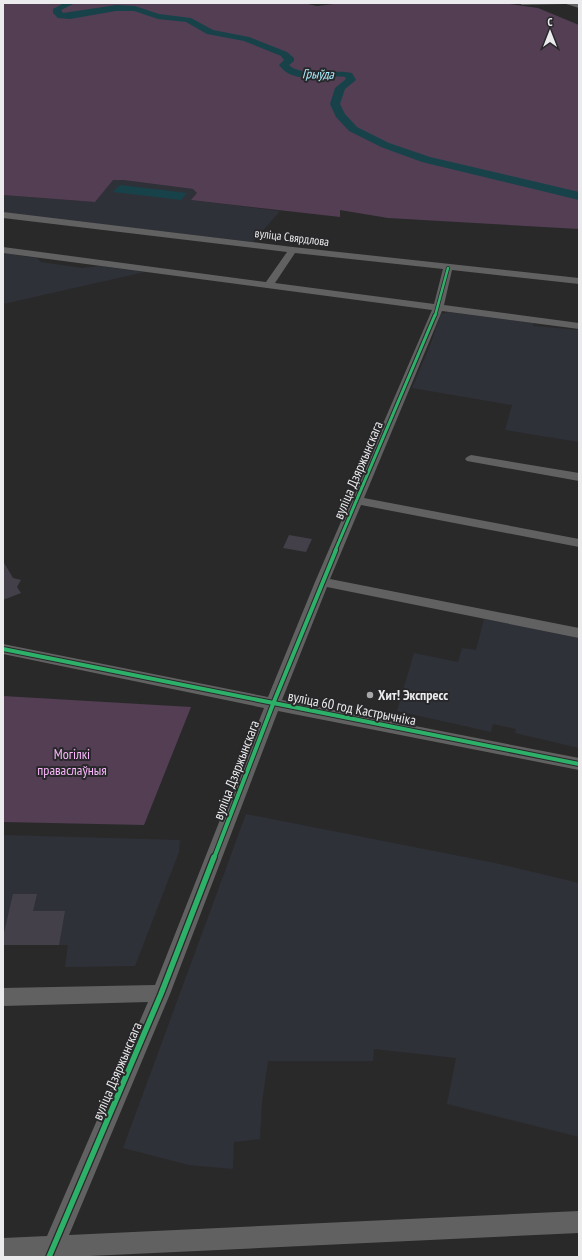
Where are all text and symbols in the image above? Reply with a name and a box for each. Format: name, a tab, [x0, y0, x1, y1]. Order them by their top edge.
north arrow	[530, 12, 570, 52]
text: С	[547, 15, 553, 29]
water label: Грыўда	[302, 65, 335, 83]
street label: вуліца Свярдлова	[254, 225, 330, 249]
street label: вуліца Дзяржынскага	[329, 418, 387, 522]
place label: Хит! Экспресс	[378, 686, 448, 704]
street label: вуліца 60 год Кастрычніка	[286, 687, 418, 729]
marker: Хит! Экспресс	[365, 690, 375, 700]
street label: вуліца Дзяржынскага	[209, 718, 263, 822]
park label: Могілкі праваслаўныя	[37, 745, 107, 779]
street label: вуліца Дзяржынскага	[88, 1019, 146, 1123]

